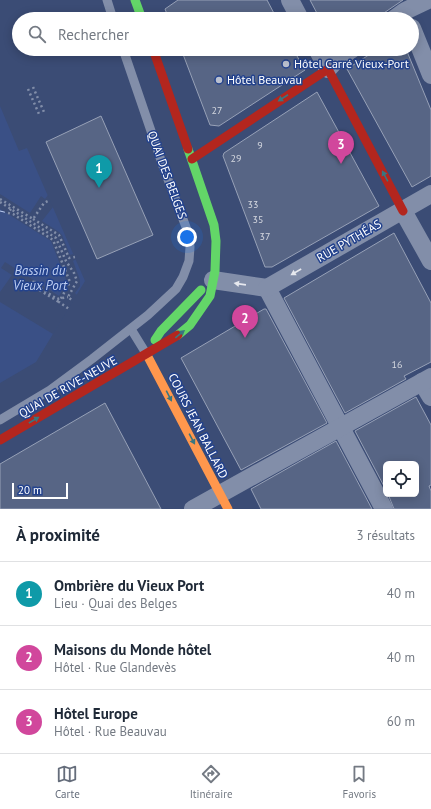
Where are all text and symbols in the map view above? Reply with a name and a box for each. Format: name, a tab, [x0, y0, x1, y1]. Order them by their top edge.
search box	[12, 12, 419, 56]
icon: search	[26, 23, 48, 45]
text: Rechercher	[58, 25, 129, 44]
place label: Hôtel Carré Vieux-Port	[294, 56, 409, 71]
marker: Hôtel Carré Vieux-Port	[281, 59, 291, 69]
place label: Hôtel Beauvau	[227, 72, 302, 87]
marker: Hôtel Beauvau	[214, 75, 224, 85]
one-way arrow	[278, 94, 289, 102]
house number: 27	[212, 104, 222, 117]
street label: QUAI DES BELGES	[145, 129, 190, 221]
pin: 3	[328, 131, 354, 164]
house number: 9	[257, 139, 263, 152]
house number: 29	[231, 152, 241, 165]
pin: 1	[86, 155, 112, 188]
one-way arrow	[381, 171, 388, 182]
house number: 33	[248, 198, 258, 211]
house number: 35	[253, 213, 263, 226]
street label: RUE PYTHÉAS	[314, 216, 384, 265]
your location	[177, 227, 197, 247]
house number: 37	[260, 230, 270, 243]
water label: Bassin du Vieux Port	[13, 262, 68, 294]
one-way arrow	[290, 268, 302, 275]
one-way arrow	[234, 281, 246, 287]
pin: 2	[232, 305, 258, 338]
one-way arrow	[174, 329, 185, 338]
street label: QUAI DE RIVE-NEUVE	[16, 352, 120, 421]
house number: 16	[392, 358, 402, 371]
street label: COURS JEAN BALLARD	[165, 371, 232, 481]
one-way arrow	[166, 390, 172, 401]
one-way arrow	[28, 417, 40, 424]
one-way arrow	[188, 434, 195, 445]
map controls	[383, 461, 419, 497]
button: locate	[383, 461, 419, 497]
scale bar	[12, 481, 68, 500]
text: 20 m	[18, 483, 42, 497]
text: À proximité	[16, 524, 100, 546]
text: 3 résultats	[356, 527, 415, 544]
text: Ombrière du Vieux Port	[54, 576, 204, 595]
text: 1	[25, 585, 33, 602]
text: 40 m	[387, 585, 415, 602]
text: Lieu · Quai des Belges	[54, 595, 177, 612]
text: Maisons du Monde hôtel	[54, 640, 211, 659]
text: 2	[25, 649, 33, 666]
text: 40 m	[387, 649, 415, 666]
text: Hôtel · Rue Glandevès	[54, 659, 176, 676]
text: Hôtel Europe	[54, 704, 138, 723]
text: 3	[25, 713, 33, 730]
text: 60 m	[387, 713, 415, 730]
text: Hôtel · Rue Beauvau	[54, 723, 167, 740]
tab: Carte	[55, 763, 80, 801]
tab: Itinéraire	[190, 763, 233, 801]
tab: Favoris	[342, 763, 376, 801]

